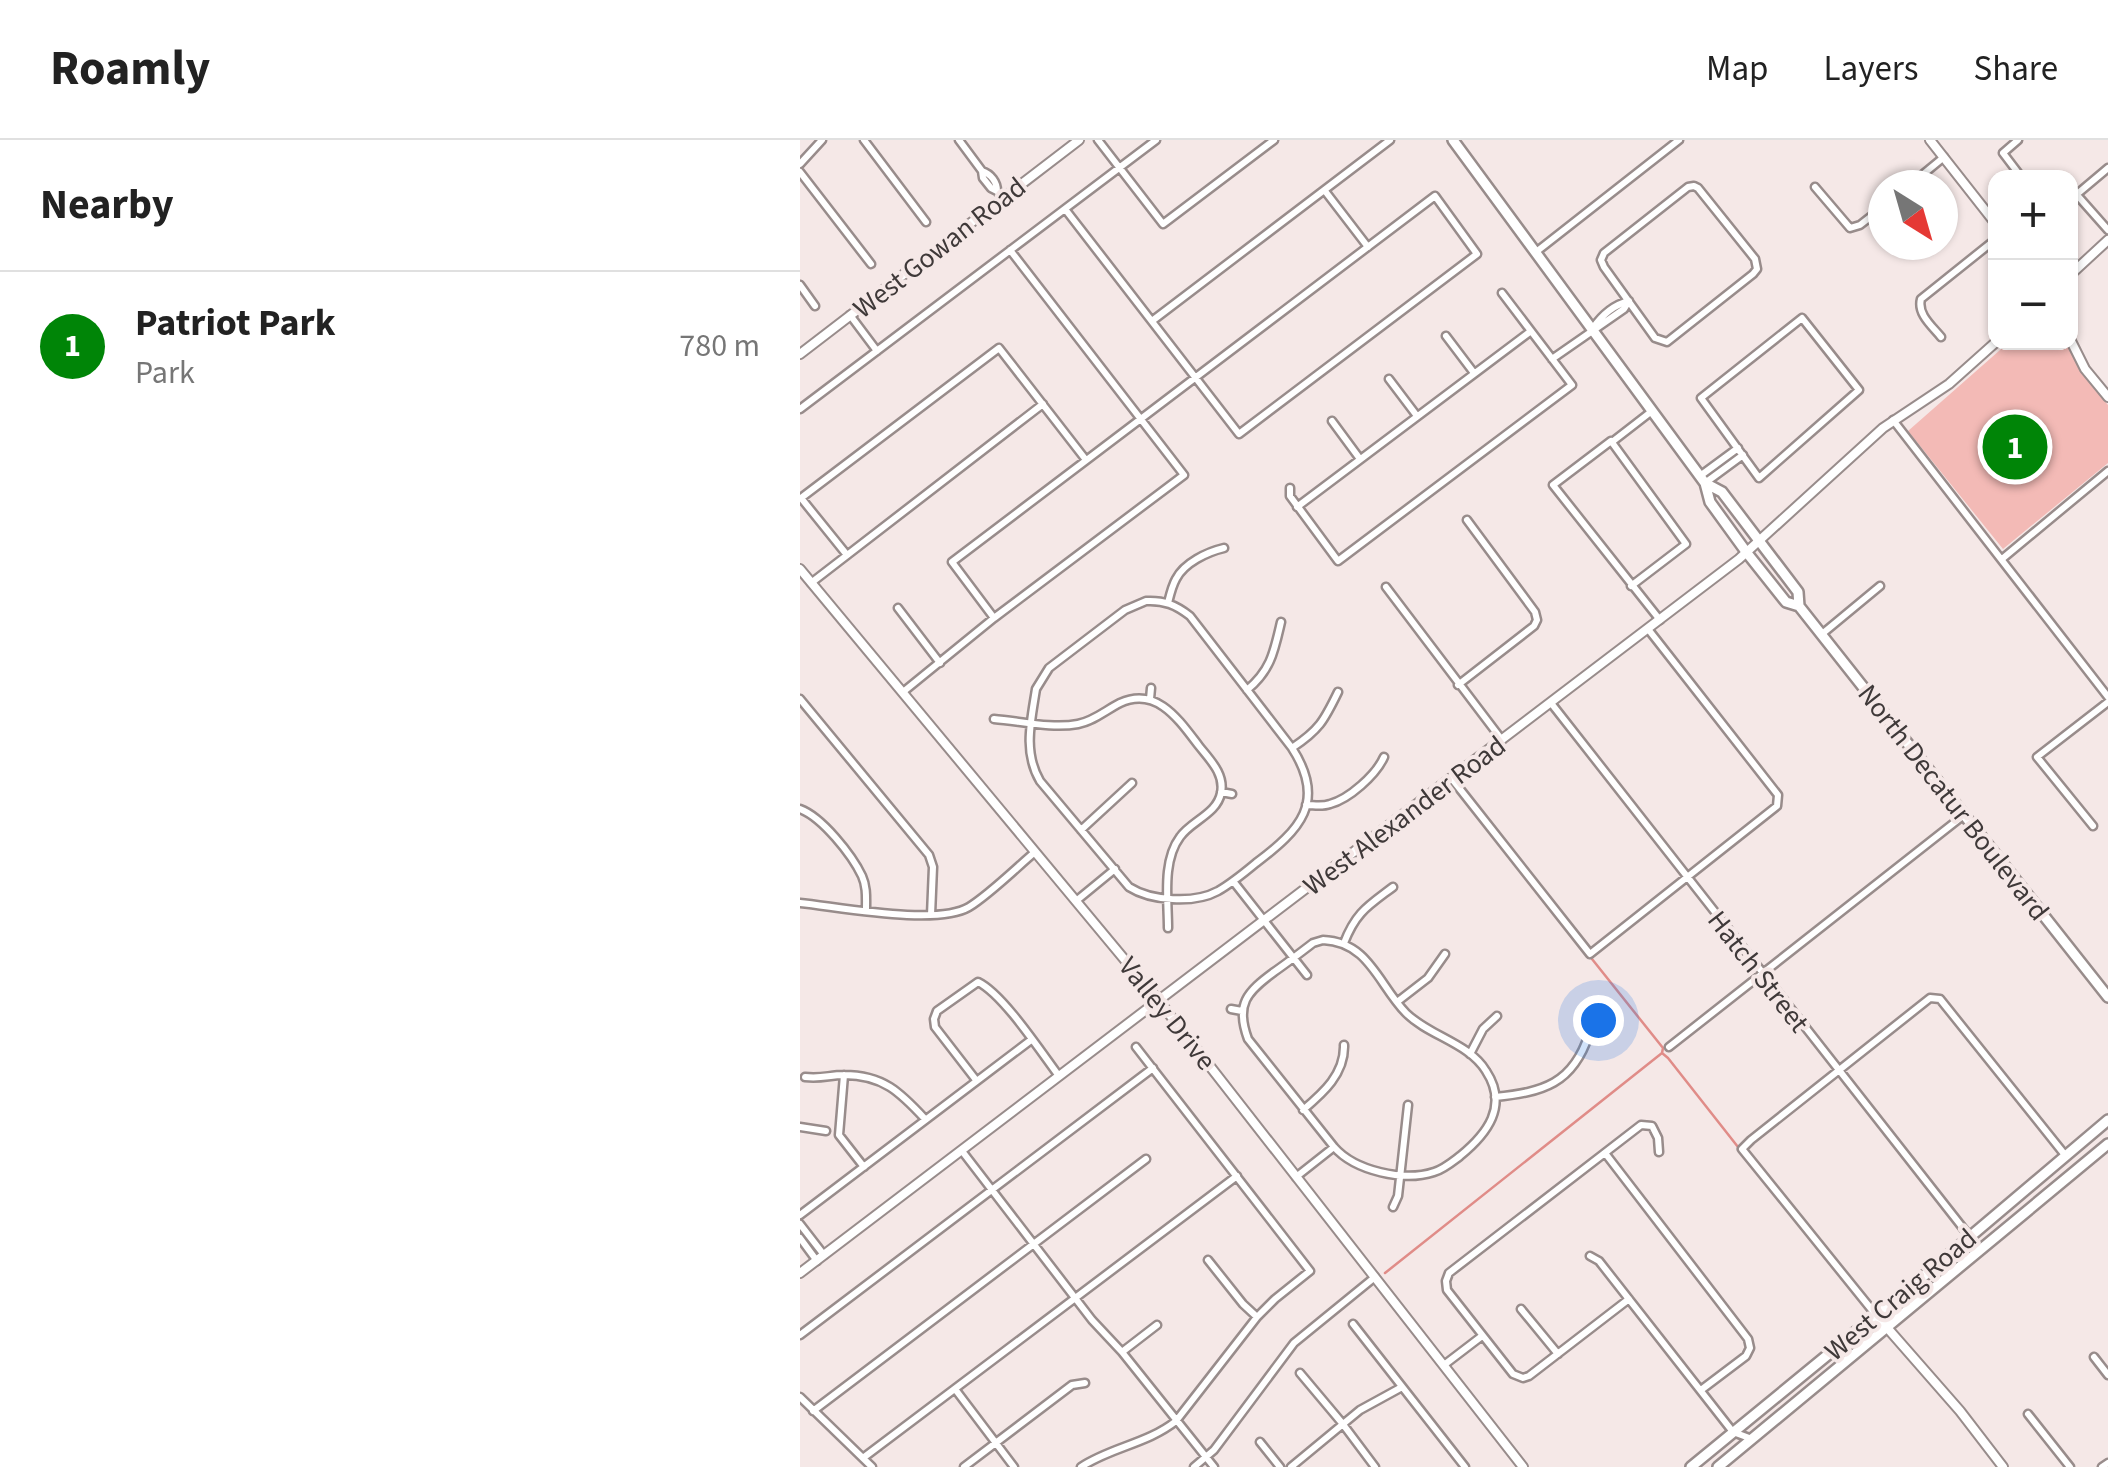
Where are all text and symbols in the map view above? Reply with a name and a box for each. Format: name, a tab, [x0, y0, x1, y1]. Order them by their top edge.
text: Roamly	[50, 35, 210, 103]
text: Map	[1706, 44, 1769, 94]
text: Layers	[1824, 44, 1918, 94]
text: Share	[1973, 44, 2058, 94]
street label: West Gowan Road	[845, 168, 1034, 328]
north arrow	[1868, 170, 1958, 260]
map controls	[1988, 170, 2078, 350]
button: +	[1988, 170, 2078, 260]
text: Nearby	[40, 175, 174, 235]
button: −	[1988, 260, 2078, 350]
text: Patriot Park	[135, 296, 335, 350]
text: 1	[64, 323, 81, 369]
text: 780 m	[679, 323, 760, 369]
text: Park	[135, 350, 195, 396]
pin: 1	[1982, 410, 2048, 484]
street label: North Decatur Boulevard	[1848, 676, 2058, 929]
street label: West Alexander Road	[1295, 726, 1514, 905]
street label: Hatch Street	[1698, 902, 1819, 1041]
street label: Valley Drive	[1109, 948, 1225, 1079]
your location	[1573, 995, 1624, 1046]
street label: West Craig Road	[1816, 1219, 1986, 1371]

